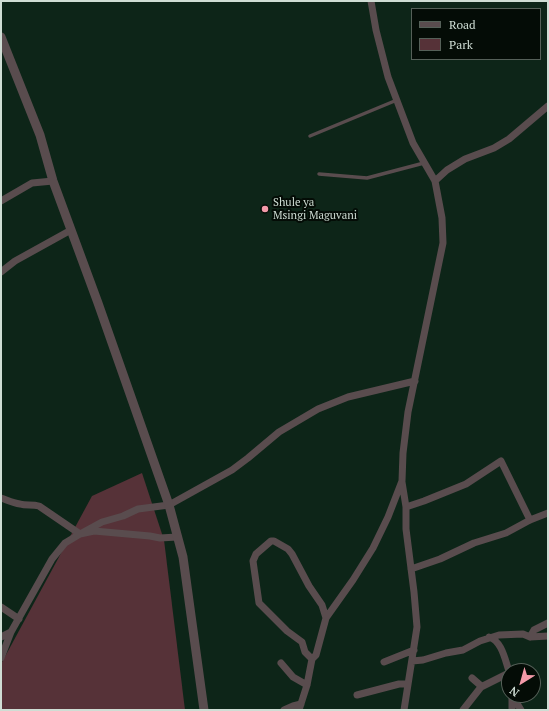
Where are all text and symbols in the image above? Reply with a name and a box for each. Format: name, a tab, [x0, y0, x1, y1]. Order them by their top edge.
legend	[411, 8, 541, 60]
text: Road	[449, 17, 476, 32]
text: Park	[449, 37, 473, 52]
place label: Shule ya Msingi Maguvani	[273, 196, 357, 222]
marker: Shule ya Msingi Maguvani	[260, 204, 270, 214]
north arrow	[501, 663, 541, 703]
text: N	[507, 684, 522, 700]

